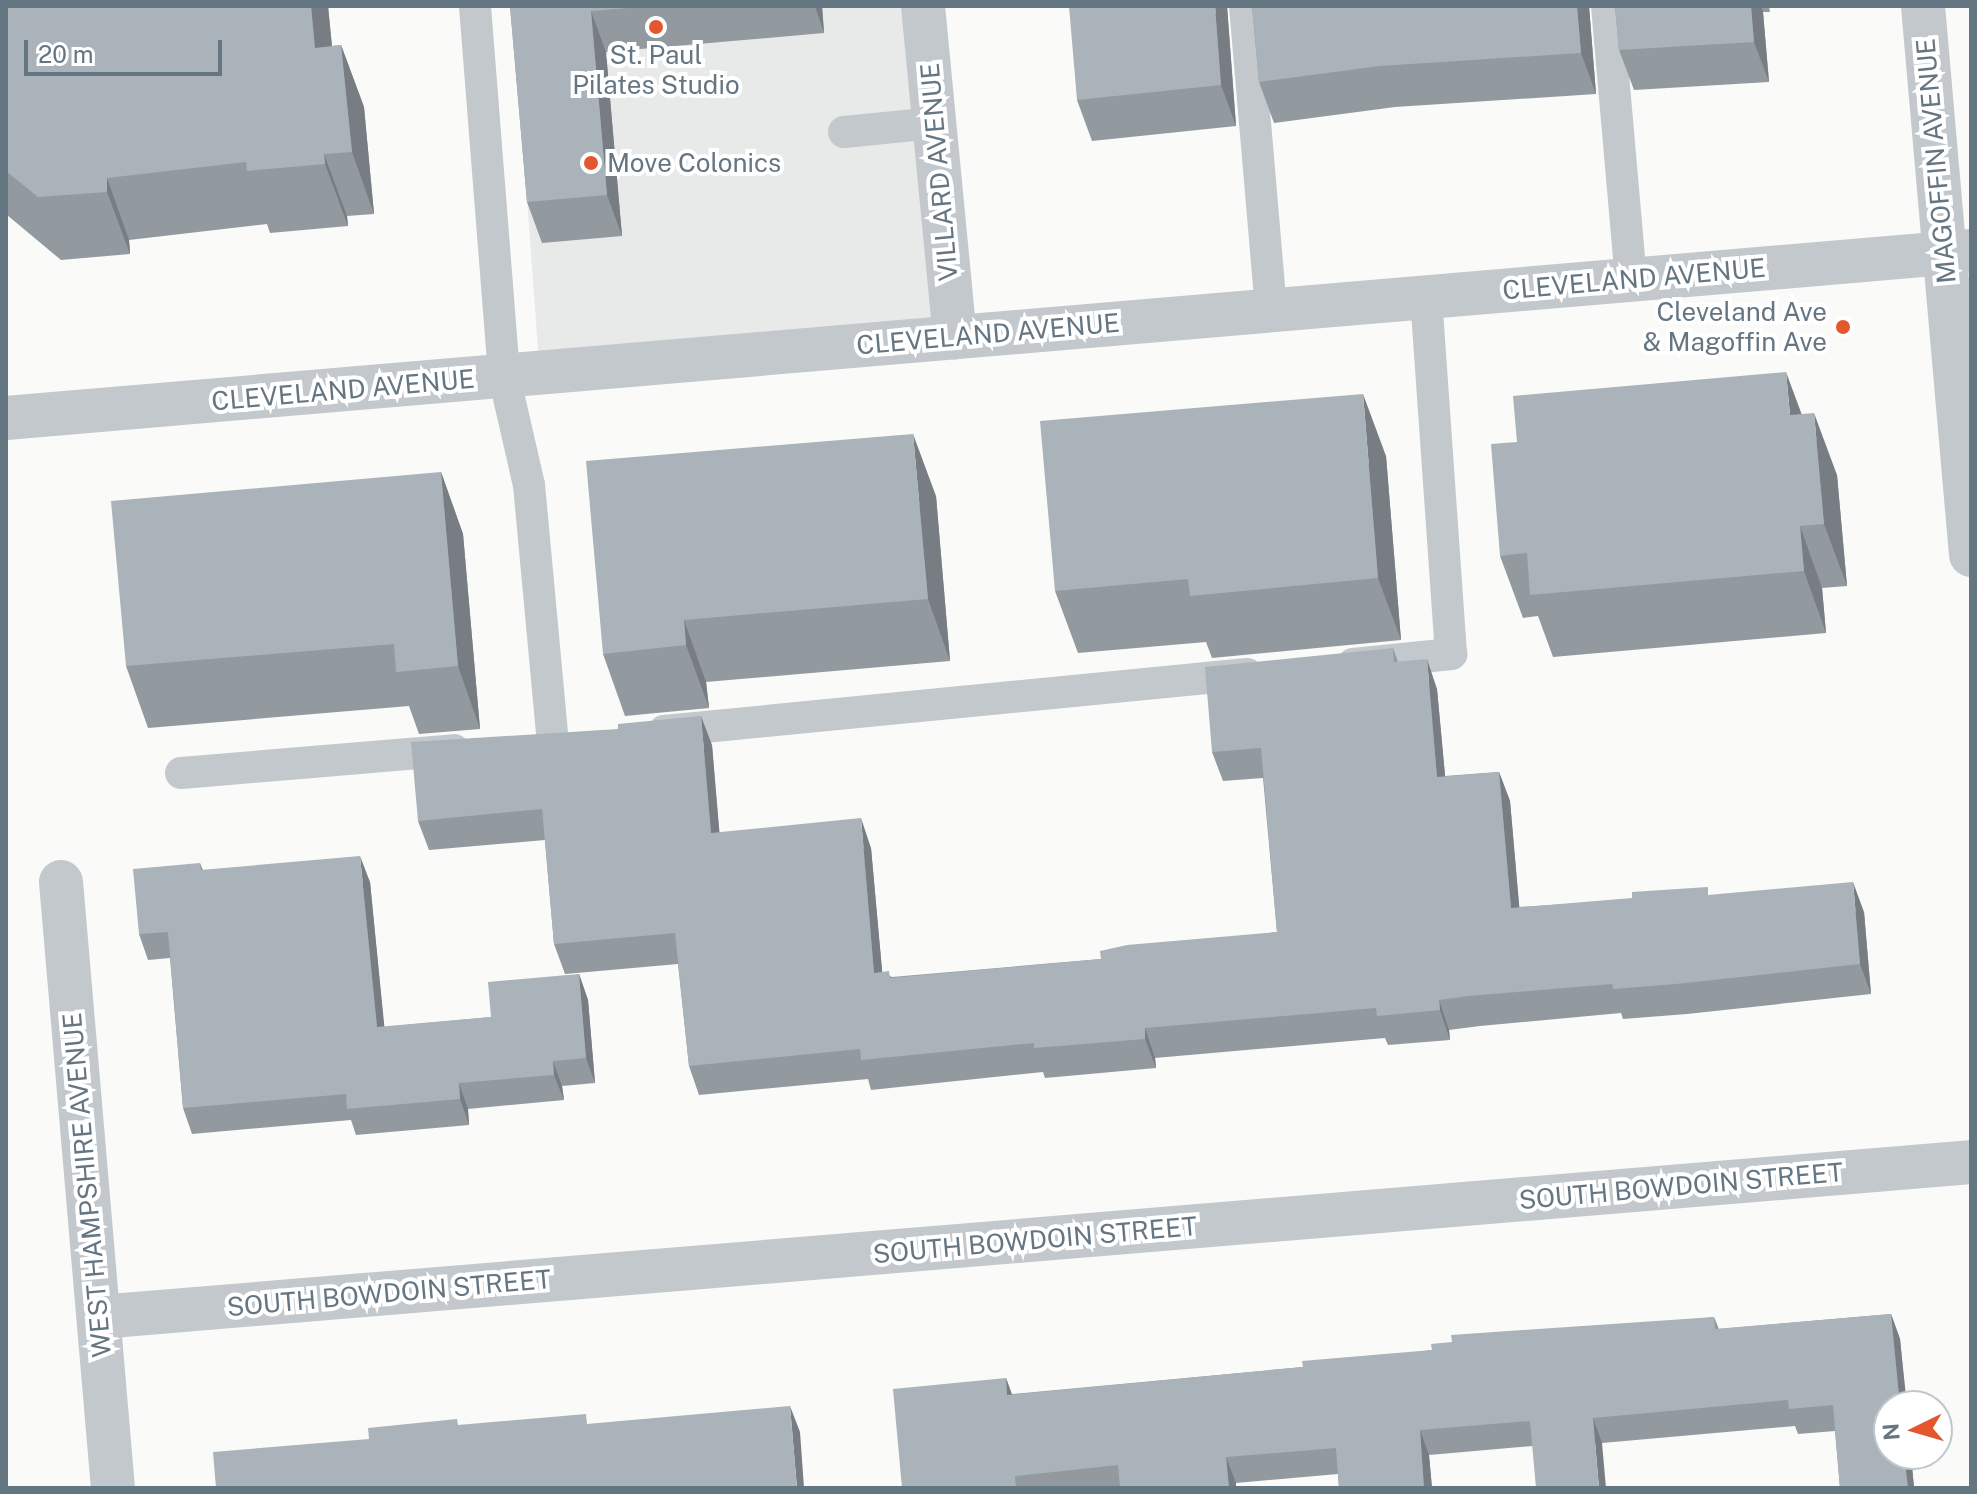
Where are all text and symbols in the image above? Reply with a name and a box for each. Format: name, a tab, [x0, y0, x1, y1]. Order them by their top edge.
marker: St. Paul Pilates Studio	[647, 18, 665, 36]
scale bar	[28, 24, 226, 74]
street label: MAGOFFIN AVENUE	[1910, 37, 1962, 285]
place label: St. Paul Pilates Studio	[572, 39, 740, 100]
text: 20 m	[38, 40, 94, 68]
street label: VILLARD AVENUE	[914, 62, 964, 282]
place label: Move Colonics	[607, 147, 781, 179]
marker: Move Colonics	[582, 154, 600, 172]
street label: CLEVELAND AVENUE	[1501, 252, 1767, 306]
place label: Cleveland Ave & Magoffin Ave	[1643, 296, 1827, 358]
street label: CLEVELAND AVENUE	[855, 307, 1121, 361]
marker: Cleveland Ave & Magoffin Ave	[1834, 318, 1852, 336]
street label: CLEVELAND AVENUE	[210, 363, 476, 417]
street label: WEST HAMPSHIRE AVENUE	[56, 1011, 118, 1359]
street label: SOUTH BOWDOIN STREET	[1518, 1156, 1844, 1216]
street label: SOUTH BOWDOIN STREET	[872, 1210, 1198, 1270]
street label: SOUTH BOWDOIN STREET	[226, 1263, 552, 1323]
north arrow	[1873, 1390, 1953, 1470]
text: N	[1877, 1422, 1905, 1442]

